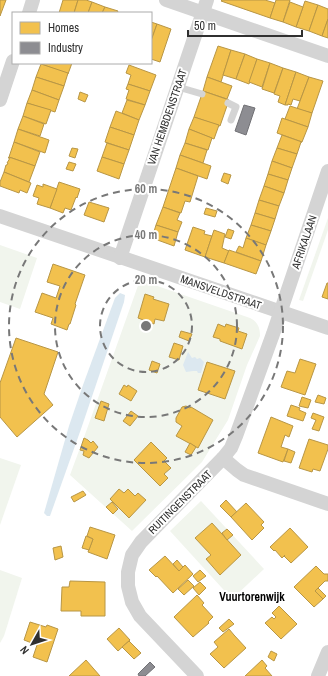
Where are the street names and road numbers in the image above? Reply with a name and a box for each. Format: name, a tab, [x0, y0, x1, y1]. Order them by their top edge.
street label: VAN HEMBDENSTRAAT	[144, 67, 190, 167]
street label: AFRIKALAAN	[288, 213, 320, 272]
street label: MANSVELDSTRAAT	[179, 272, 264, 313]
street label: RUITINGENSTRAAT	[145, 467, 215, 537]

